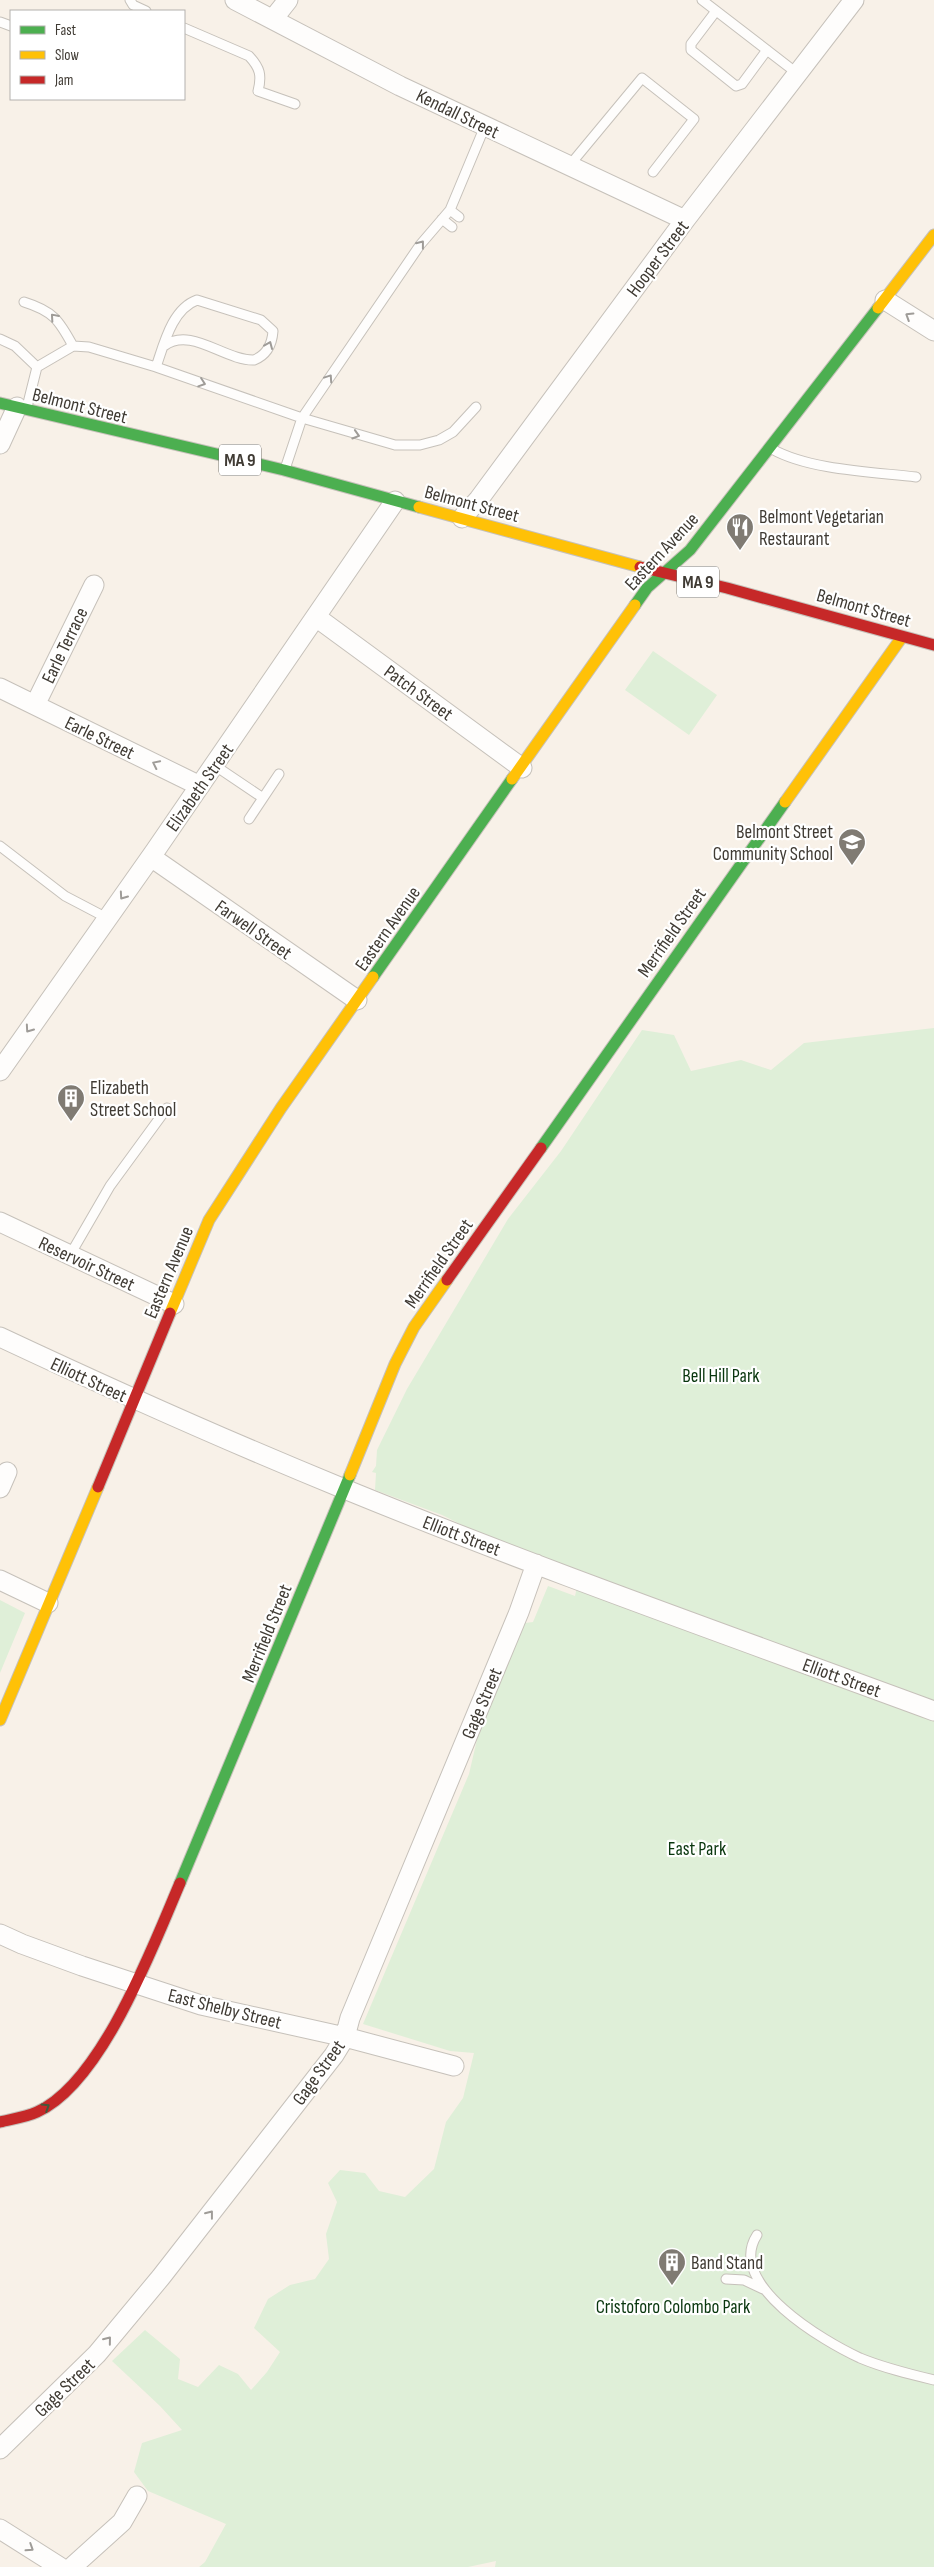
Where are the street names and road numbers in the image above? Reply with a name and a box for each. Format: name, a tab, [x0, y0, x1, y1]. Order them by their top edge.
street label: Kendall Street	[412, 84, 503, 144]
street label: Hooper Street	[622, 216, 694, 302]
street label: Belmont Street	[30, 384, 130, 429]
road number: MA 9	[219, 444, 261, 476]
street label: Belmont Street	[422, 481, 522, 528]
street label: Eastern Avenue	[620, 508, 704, 596]
road number: MA 9	[677, 566, 719, 598]
street label: Belmont Street	[814, 584, 914, 633]
street label: Earle Terrace	[37, 604, 94, 687]
street label: Patch Street	[379, 661, 457, 726]
street label: Earle Street	[61, 712, 138, 765]
street label: Elizabeth Street	[162, 739, 239, 836]
street label: Eastern Avenue	[351, 882, 426, 976]
street label: Merrifield Street	[633, 884, 712, 982]
street label: Farwell Street	[210, 895, 296, 965]
street label: Merrifield Street	[400, 1215, 479, 1313]
street label: Eastern Avenue	[140, 1223, 199, 1322]
street label: Reservoir Street	[35, 1232, 138, 1297]
street label: Elliott Street	[47, 1353, 130, 1408]
street label: Elliott Street	[419, 1511, 504, 1562]
street label: Merrifield Street	[237, 1581, 298, 1686]
street label: Elliott Street	[799, 1654, 884, 1703]
street label: Gage Street	[457, 1664, 508, 1743]
street label: East Shelby Street	[166, 1984, 284, 2035]
street label: Gage Street	[288, 2036, 351, 2110]
street label: Gage Street	[30, 2354, 100, 2422]

